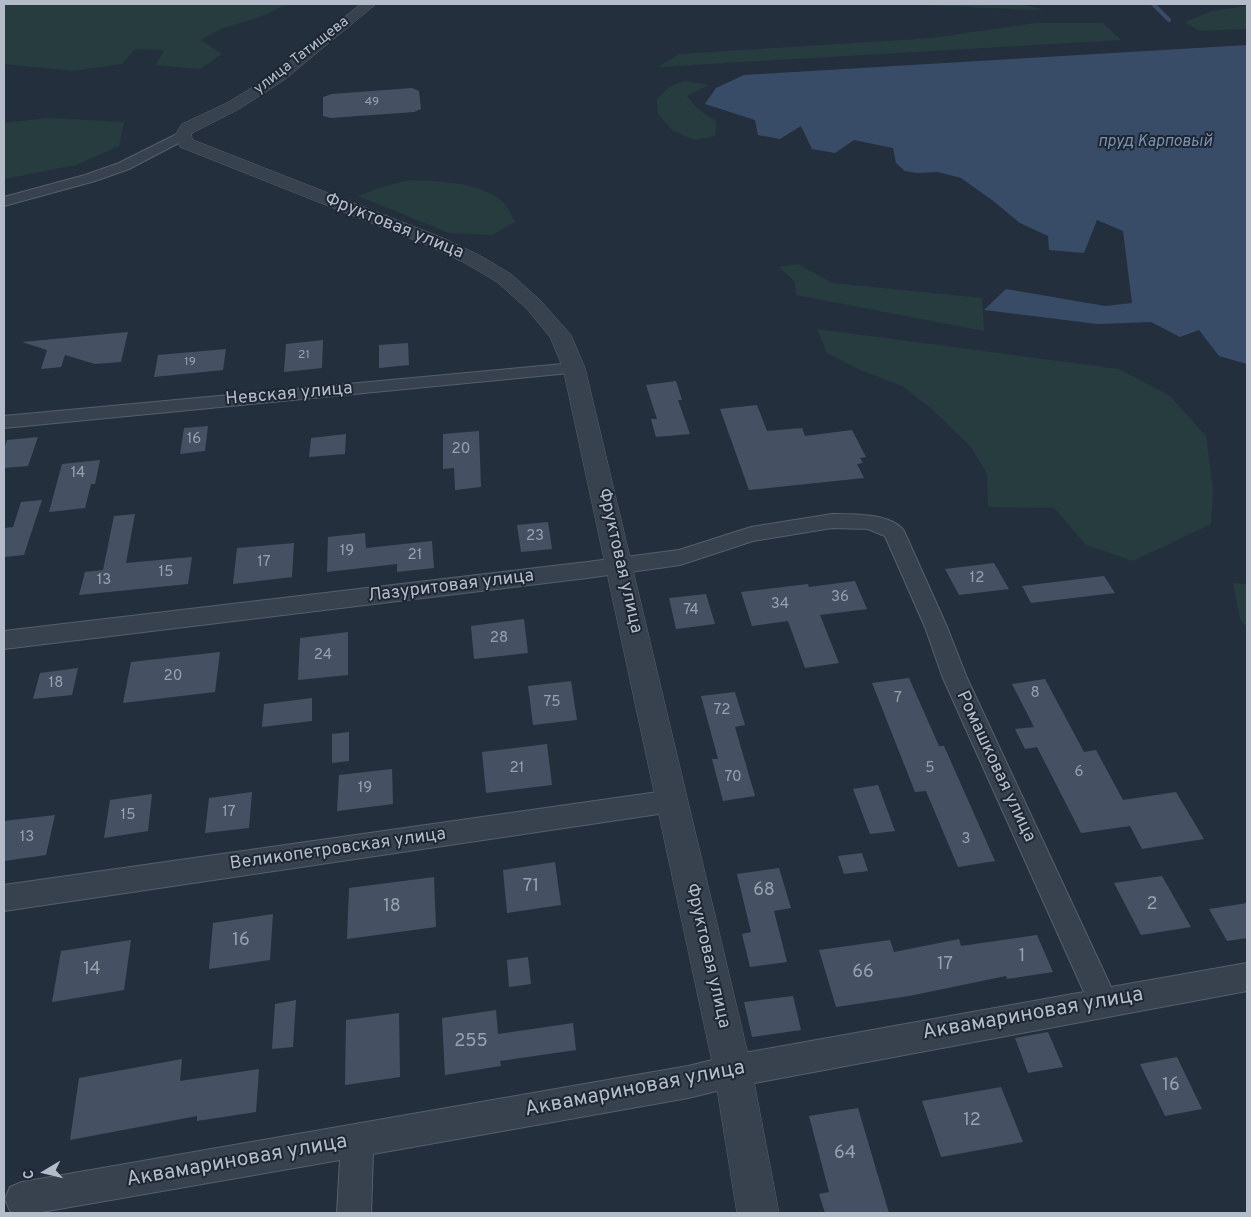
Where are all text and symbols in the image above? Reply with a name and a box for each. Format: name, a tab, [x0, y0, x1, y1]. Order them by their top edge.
street label: улица Татищева	[251, 13, 353, 99]
house number: 49	[365, 96, 379, 110]
water label: пруд Карповый	[1098, 133, 1212, 153]
street label: Фруктовая улица	[321, 189, 467, 265]
house number: 21	[298, 349, 310, 363]
house number: 19	[184, 356, 196, 370]
street label: Невская улица	[225, 379, 353, 411]
house number: 16	[187, 431, 201, 449]
house number: 20	[452, 441, 470, 459]
house number: 14	[71, 465, 85, 483]
street label: Фруктовая улица	[592, 486, 646, 636]
house number: 23	[526, 528, 544, 546]
house number: 19	[340, 543, 354, 561]
house number: 21	[408, 547, 422, 565]
house number: 17	[257, 554, 271, 572]
house number: 15	[159, 564, 173, 582]
street label: Лазуритовая улица	[367, 566, 535, 608]
house number: 12	[970, 570, 984, 588]
house number: 13	[97, 572, 111, 590]
house number: 36	[831, 589, 849, 607]
house number: 34	[771, 596, 789, 614]
house number: 74	[683, 602, 699, 620]
house number: 28	[490, 630, 508, 648]
house number: 24	[314, 647, 332, 665]
house number: 20	[164, 668, 182, 686]
house number: 18	[49, 675, 63, 693]
house number: 8	[1030, 685, 1040, 703]
street label: Ромашковая улица	[951, 688, 1039, 846]
house number: 7	[894, 690, 902, 708]
house number: 75	[543, 694, 561, 712]
house number: 72	[714, 702, 730, 720]
house number: 21	[510, 760, 524, 778]
house number: 5	[925, 760, 935, 778]
house number: 6	[1075, 764, 1083, 782]
house number: 70	[724, 769, 742, 787]
house number: 19	[358, 780, 372, 798]
house number: 17	[222, 804, 236, 822]
house number: 15	[121, 807, 135, 825]
street label: Великопетровская улица	[229, 824, 447, 876]
house number: 13	[20, 829, 34, 847]
house number: 3	[961, 831, 971, 849]
house number: 71	[523, 876, 539, 898]
house number: 68	[753, 880, 775, 902]
street label: Фруктовая улица	[680, 881, 734, 1031]
house number: 2	[1146, 894, 1158, 916]
house number: 18	[383, 896, 401, 918]
house number: 16	[232, 930, 250, 952]
house number: 1	[1019, 946, 1025, 968]
house number: 17	[937, 954, 953, 976]
house number: 14	[83, 959, 101, 981]
house number: 66	[852, 962, 874, 984]
street label: Аквамариновая улица	[921, 983, 1145, 1047]
house number: 255	[454, 1031, 488, 1053]
street label: Аквамариновая улица	[523, 1056, 747, 1124]
house number: 16	[1162, 1075, 1180, 1097]
house number: 12	[963, 1110, 981, 1132]
street label: Аквамариновая улица	[125, 1130, 349, 1194]
house number: 64	[834, 1143, 856, 1165]
north arrow	[20, 1147, 70, 1197]
text: С	[21, 1169, 39, 1180]

